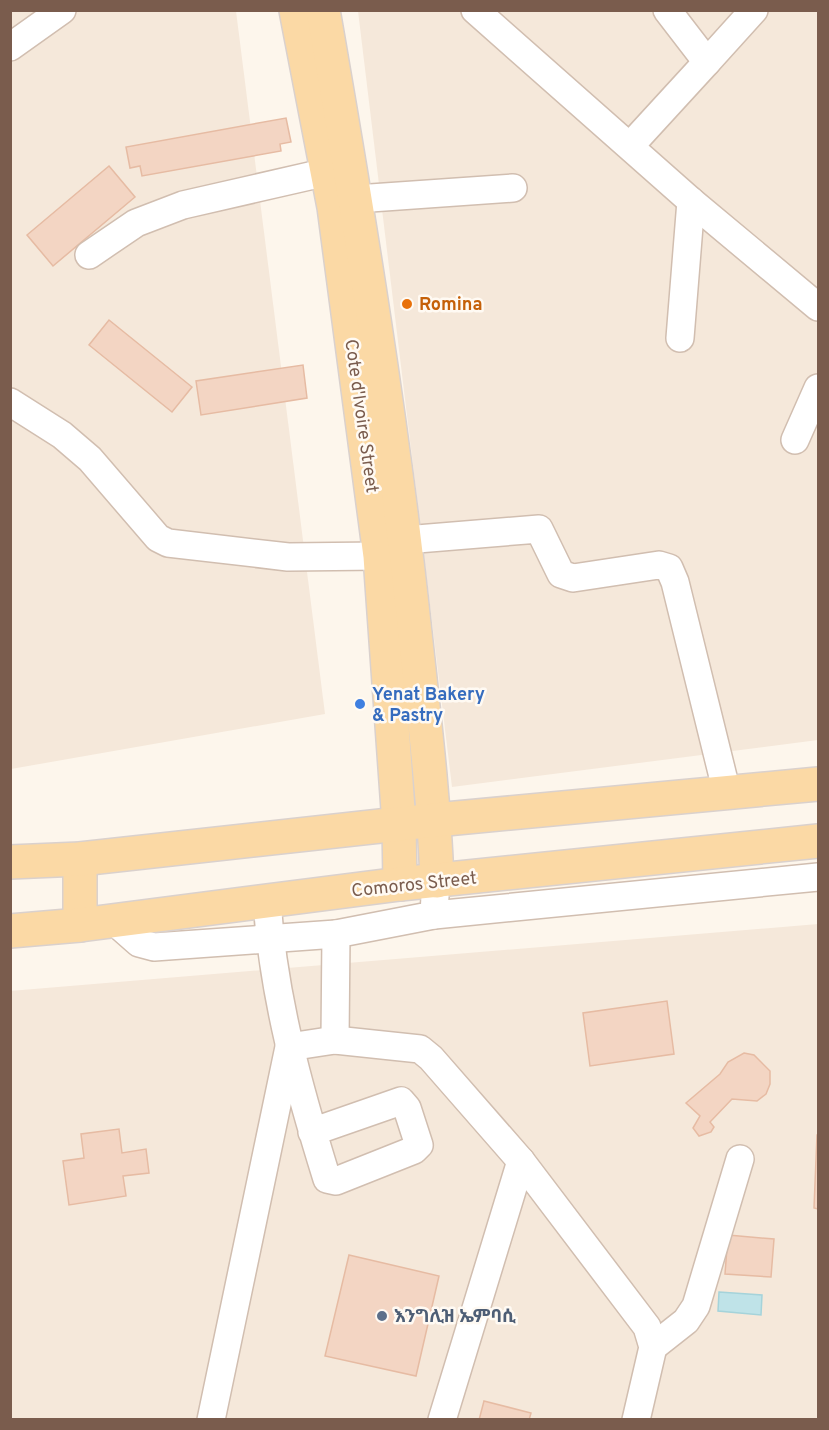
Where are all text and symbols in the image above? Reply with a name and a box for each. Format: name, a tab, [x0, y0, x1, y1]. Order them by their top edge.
place label: Romina	[419, 294, 482, 317]
marker: Romina	[400, 297, 414, 311]
street label: Cote d'Ivoire Street	[338, 338, 383, 495]
place label: Yenat Bakery & Pastry	[372, 684, 485, 728]
marker: Yenat Bakery & Pastry	[353, 697, 367, 711]
street label: Comoros Street	[350, 867, 478, 904]
place label: እንግሊዝ ኤምባሲ	[394, 1306, 516, 1329]
marker: እንግሊዝ ኤምባሲ	[375, 1309, 389, 1323]

